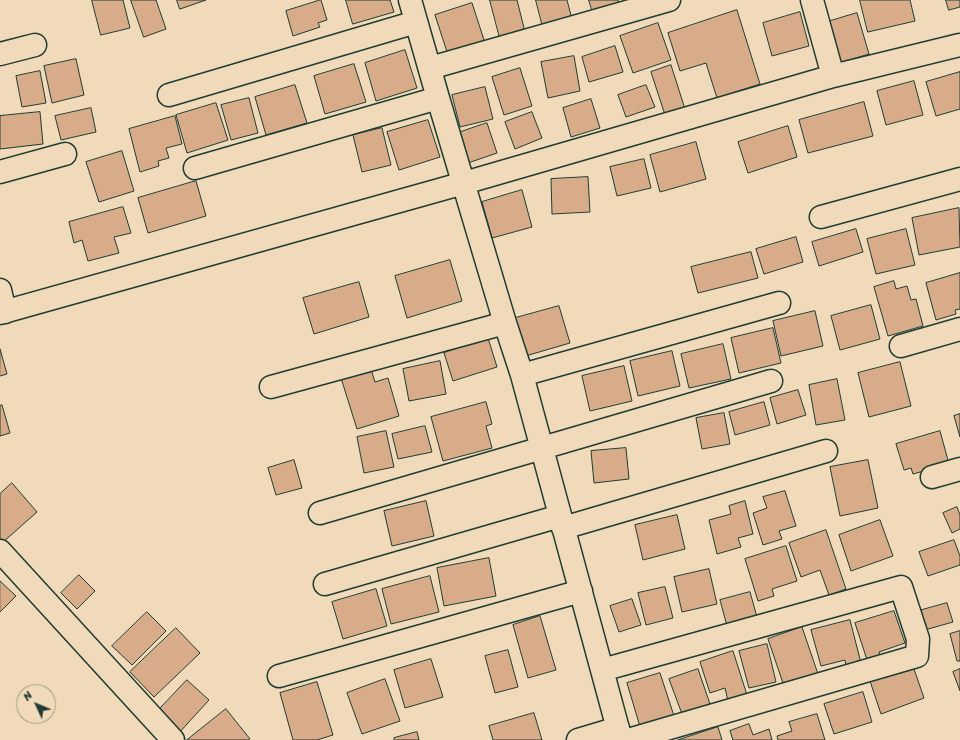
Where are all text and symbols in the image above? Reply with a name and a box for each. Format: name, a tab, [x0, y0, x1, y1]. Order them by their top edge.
north arrow	[16, 684, 56, 724]
text: N	[18, 687, 37, 705]

